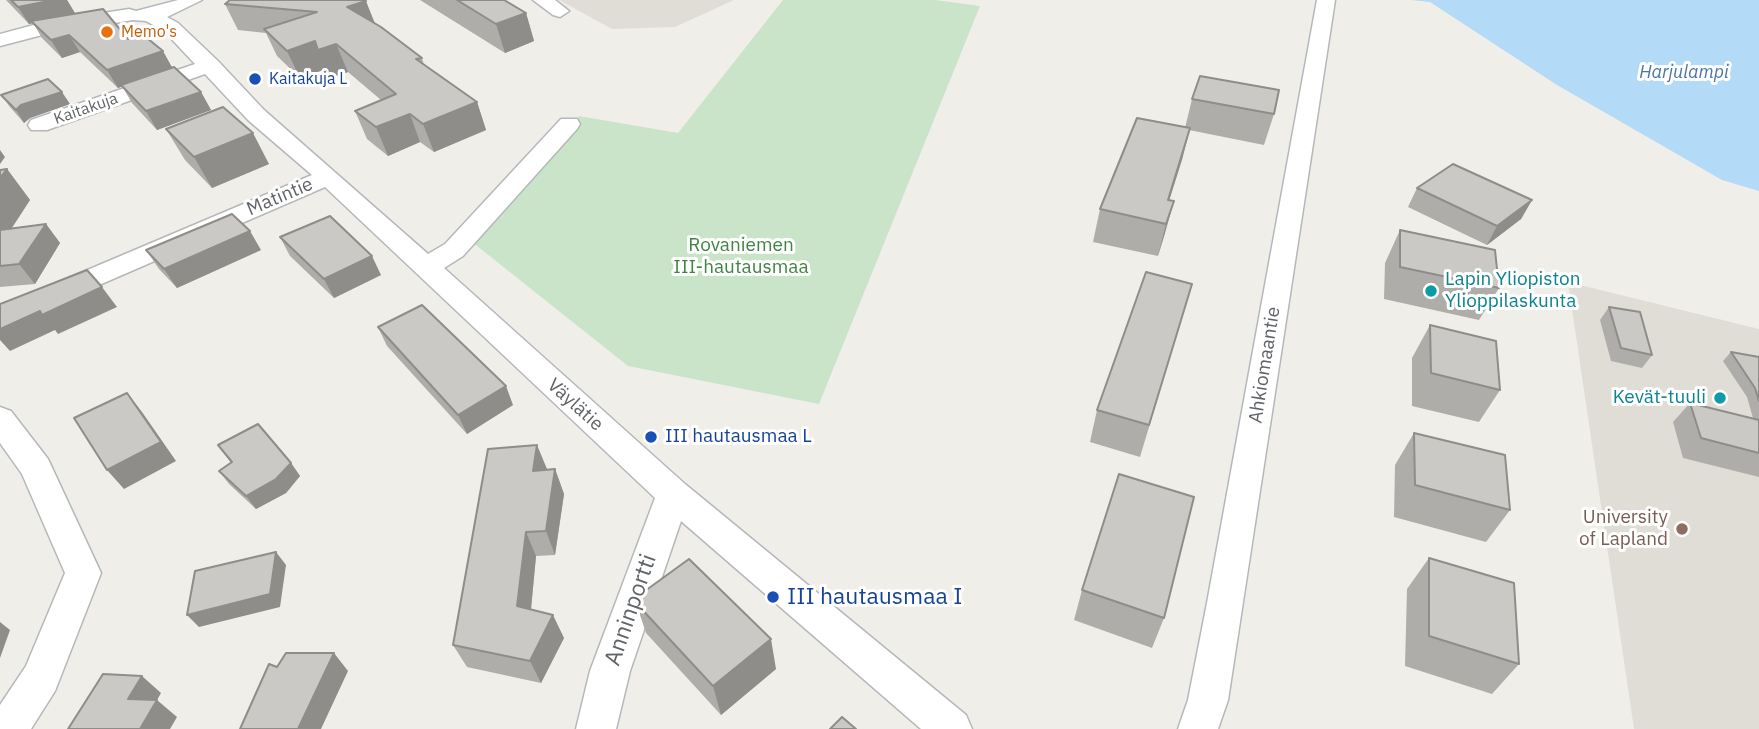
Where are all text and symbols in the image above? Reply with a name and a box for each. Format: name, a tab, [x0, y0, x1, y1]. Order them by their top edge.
place label: Memo's	[121, 22, 177, 42]
marker: Memo's	[99, 24, 115, 40]
water label: Harjulampi	[1639, 62, 1729, 84]
place label: Kaitakuja L	[269, 69, 347, 89]
marker: Kaitakuja L	[247, 71, 263, 87]
street label: Kaitakuja	[51, 89, 121, 129]
street label: Matintie	[243, 173, 317, 221]
park label: Rovaniemen III-hautausmaa	[673, 235, 809, 279]
place label: Lapin Yliopiston Ylioppilaskunta	[1445, 269, 1580, 313]
marker: Lapin Yliopiston Ylioppilaskunta	[1423, 283, 1439, 299]
street label: Ahkiomaantie	[1245, 305, 1285, 425]
street label: Väylätie	[542, 374, 608, 436]
place label: Kevät-tuuli	[1613, 387, 1706, 409]
marker: Kevät-tuuli	[1712, 390, 1728, 406]
place label: III hautausmaa L	[665, 426, 812, 448]
marker: III hautausmaa L	[643, 429, 659, 445]
place label: University of Lapland	[1579, 507, 1668, 551]
marker: University of Lapland	[1674, 521, 1690, 537]
street label: Anninportti	[599, 551, 663, 669]
place label: III hautausmaa I	[787, 583, 962, 611]
marker: III hautausmaa I	[765, 589, 781, 605]

